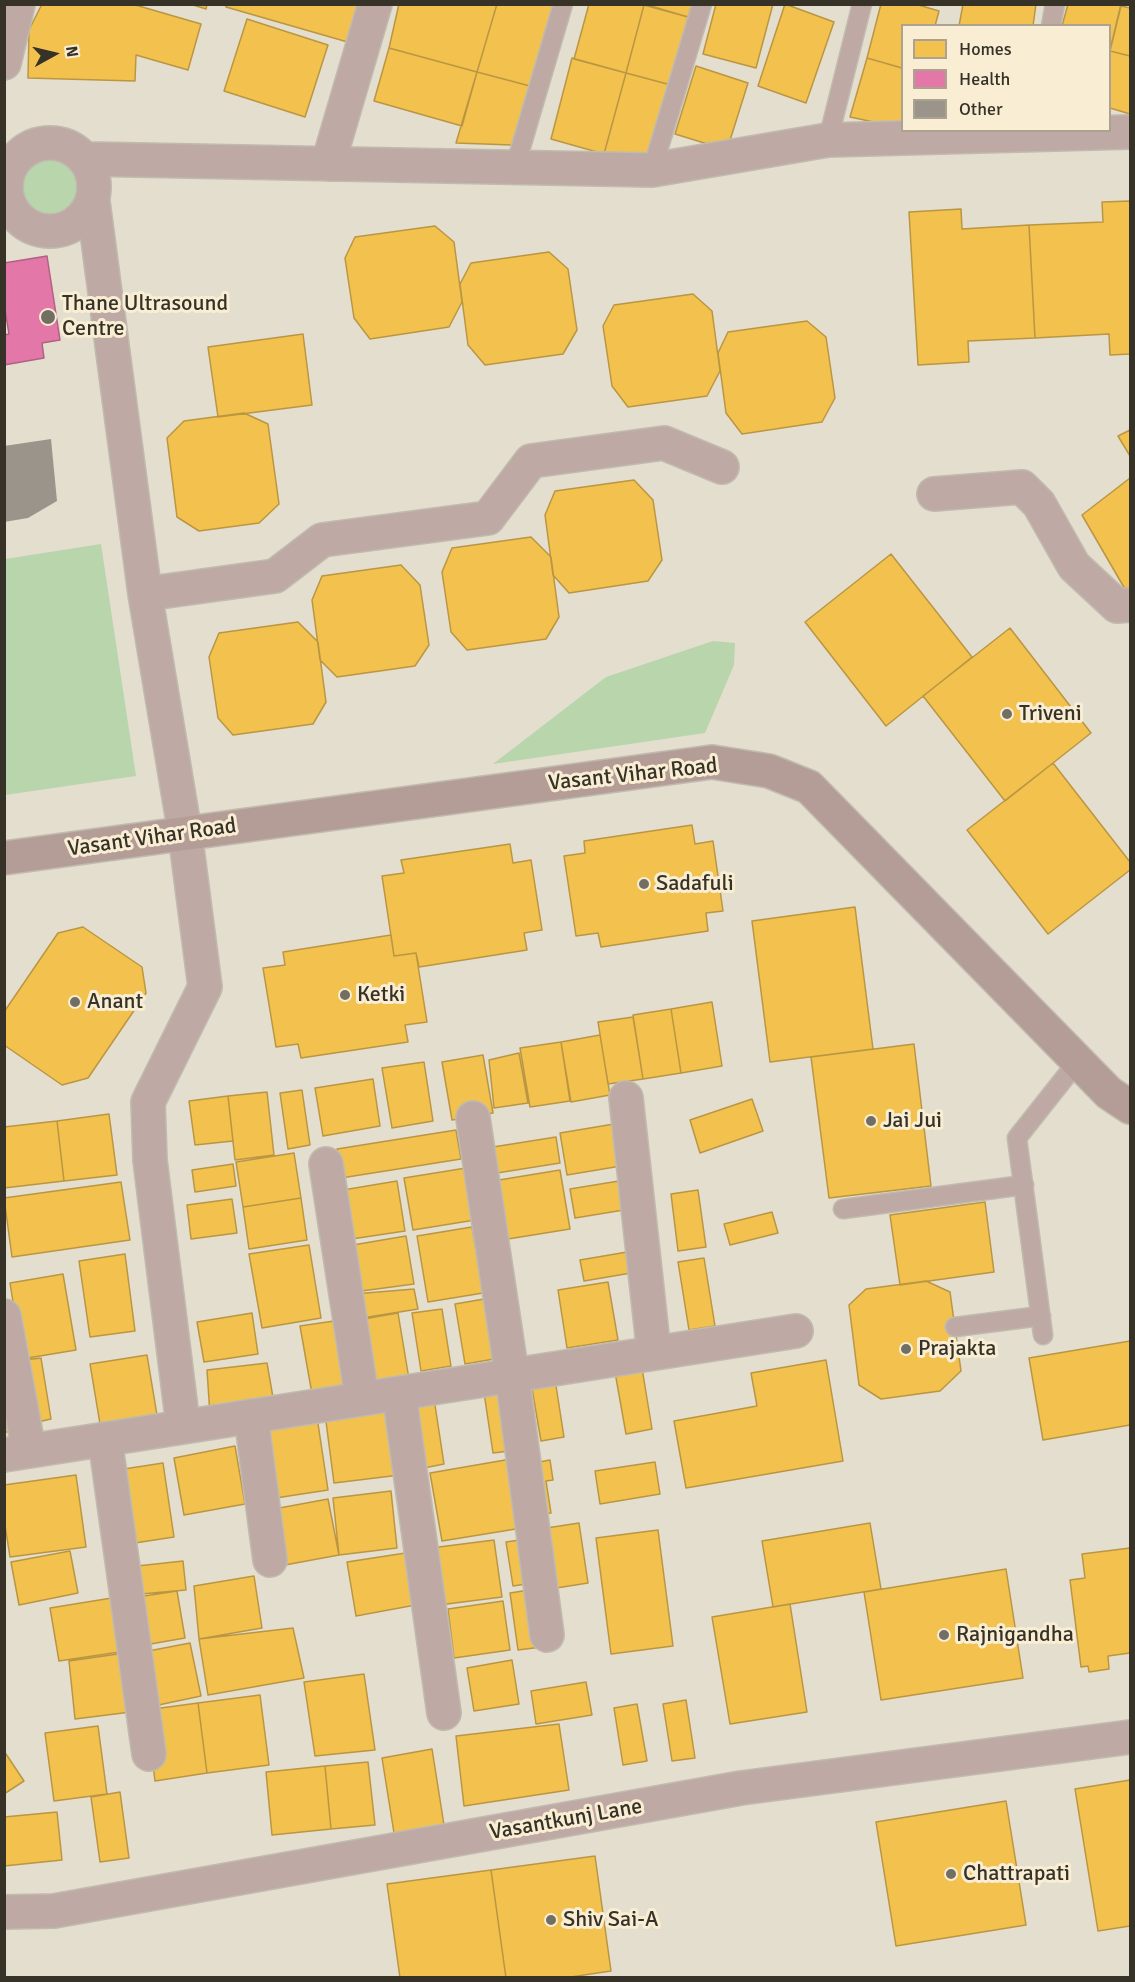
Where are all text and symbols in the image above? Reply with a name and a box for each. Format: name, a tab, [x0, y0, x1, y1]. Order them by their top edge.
north arrow	[24, 24, 84, 84]
legend	[901, 24, 1111, 132]
text: Homes	[959, 38, 1012, 60]
text: N	[61, 45, 83, 58]
text: Health	[959, 68, 1010, 90]
text: Other	[959, 98, 1003, 120]
place label: Thane Ultrasound Centre	[62, 291, 228, 342]
marker: Thane Ultrasound Centre	[39, 308, 57, 326]
place label: Triveni	[1019, 701, 1082, 727]
marker: Triveni	[1000, 707, 1014, 721]
street label: Vasant Vihar Road	[547, 753, 719, 797]
street label: Vasant Vihar Road	[66, 813, 238, 863]
place label: Sadafuli	[656, 871, 734, 897]
marker: Sadafuli	[637, 877, 651, 891]
place label: Ketki	[357, 982, 405, 1008]
marker: Ketki	[338, 988, 352, 1002]
place label: Anant	[87, 989, 143, 1015]
marker: Anant	[68, 995, 82, 1009]
place label: Jai Jui	[883, 1108, 942, 1134]
marker: Jai Jui	[864, 1114, 878, 1128]
place label: Prajakta	[918, 1336, 996, 1362]
marker: Prajakta	[899, 1342, 913, 1356]
place label: Rajnigandha	[956, 1622, 1074, 1648]
marker: Rajnigandha	[937, 1628, 951, 1642]
street label: Vasantkunj Lane	[488, 1794, 644, 1846]
place label: Chattrapati	[963, 1861, 1070, 1887]
marker: Chattrapati	[944, 1867, 958, 1881]
place label: Shiv Sai-A	[563, 1907, 658, 1933]
marker: Shiv Sai-A	[544, 1913, 558, 1927]

